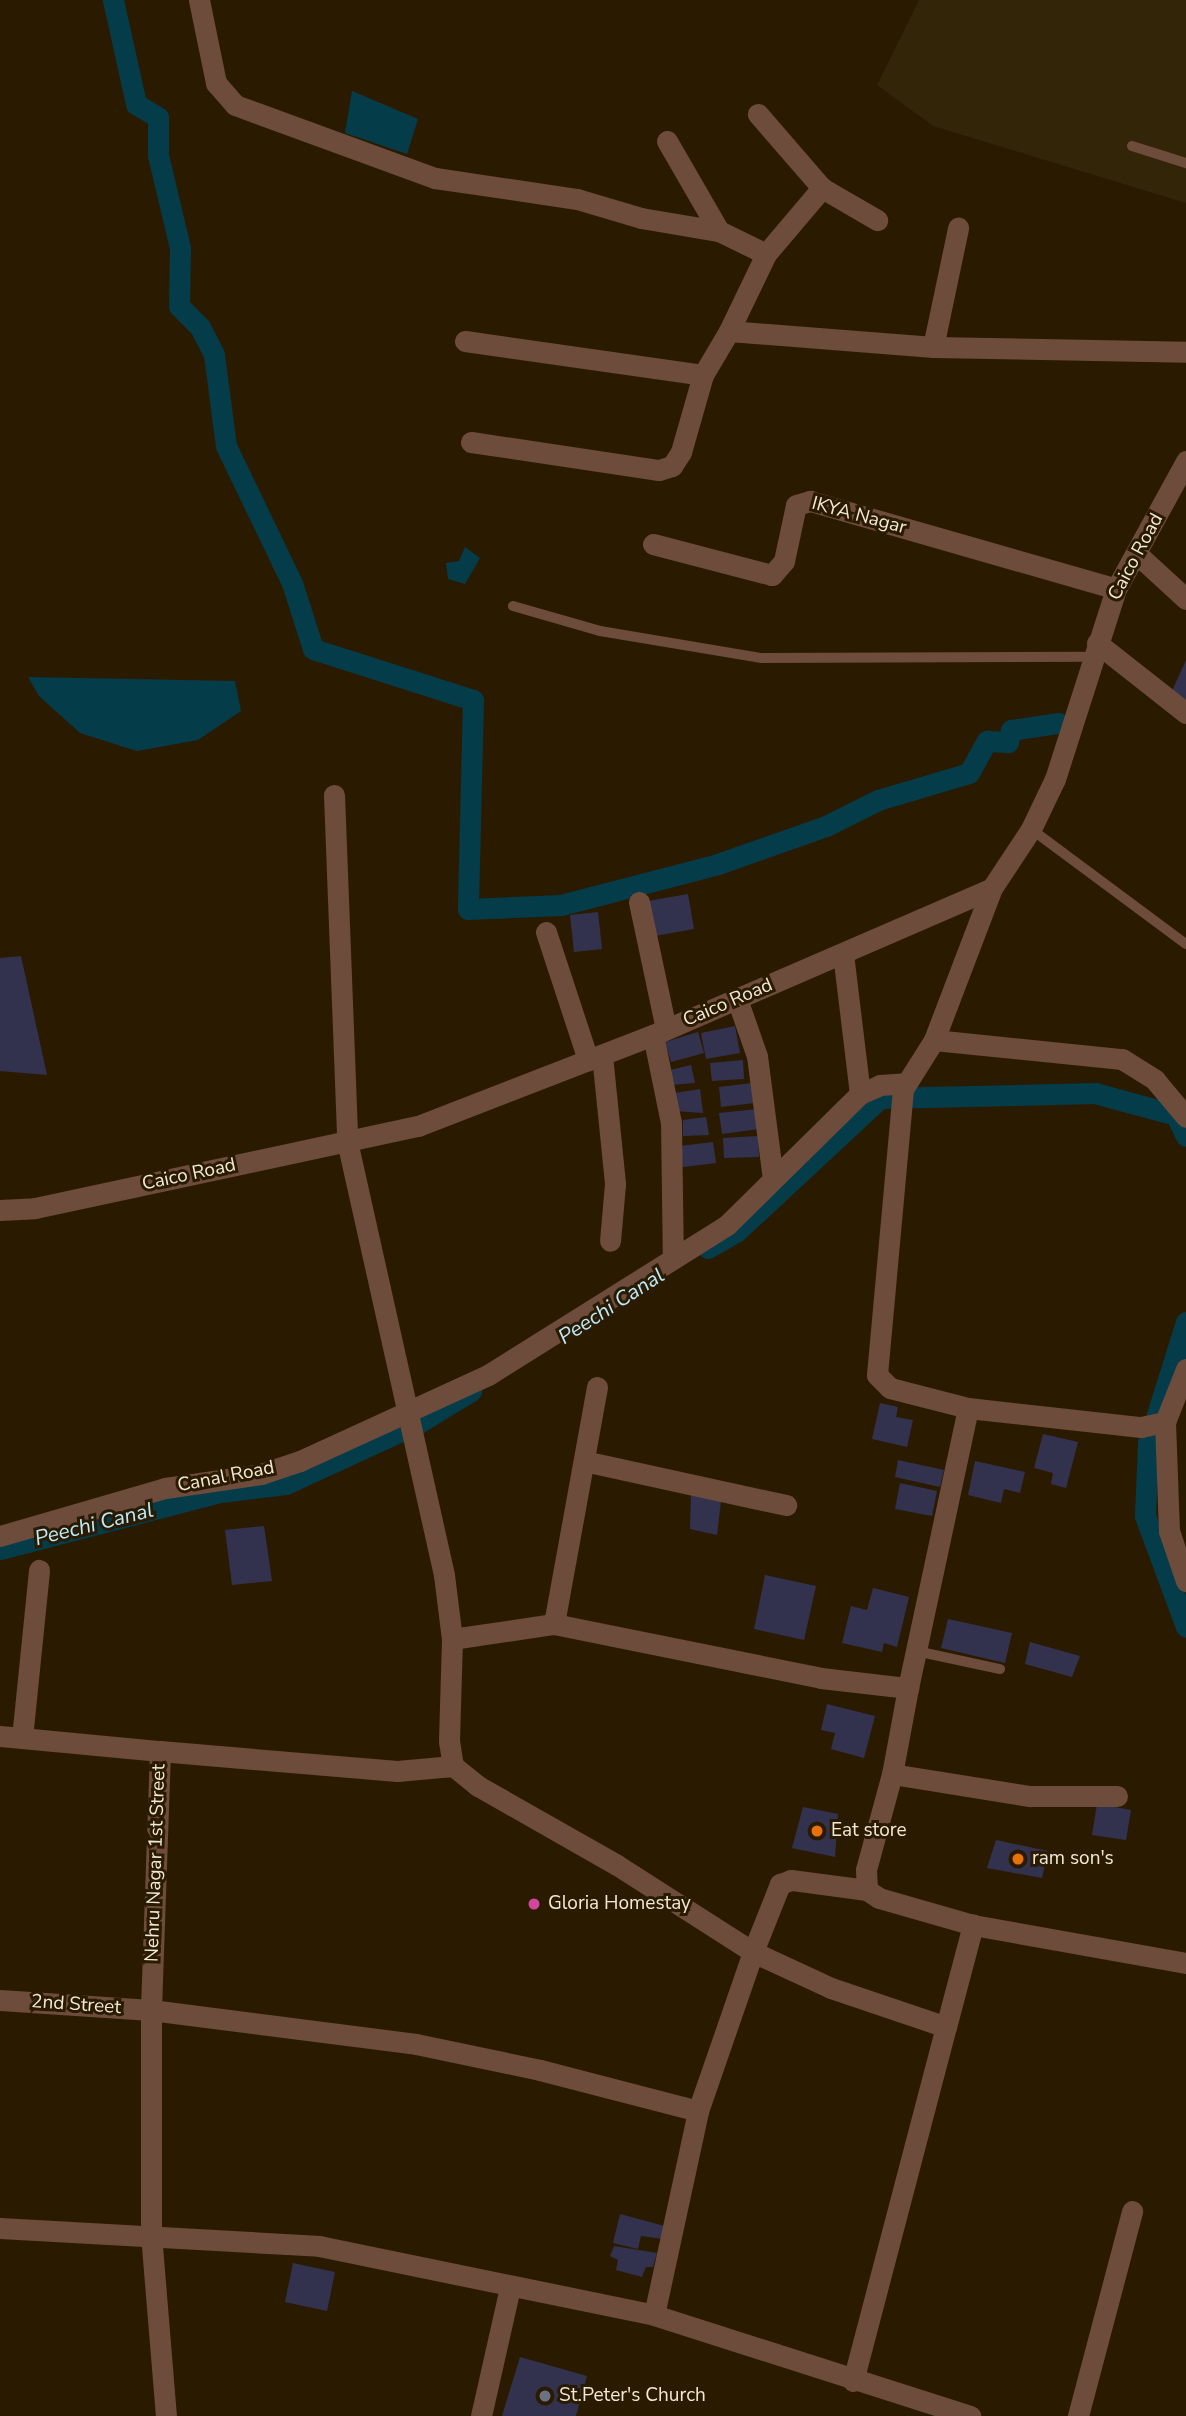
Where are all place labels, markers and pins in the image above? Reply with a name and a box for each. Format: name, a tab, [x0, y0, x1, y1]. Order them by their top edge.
place label: Eat store	[831, 1820, 906, 1842]
marker: Eat store	[809, 1823, 825, 1839]
place label: ram son's	[1032, 1848, 1114, 1870]
marker: ram son's	[1010, 1851, 1026, 1867]
place label: Gloria Homestay	[548, 1893, 691, 1915]
marker: Gloria Homestay	[526, 1896, 542, 1912]
place label: St.Peter's Church	[559, 2385, 706, 2407]
marker: St.Peter's Church	[537, 2388, 553, 2404]

